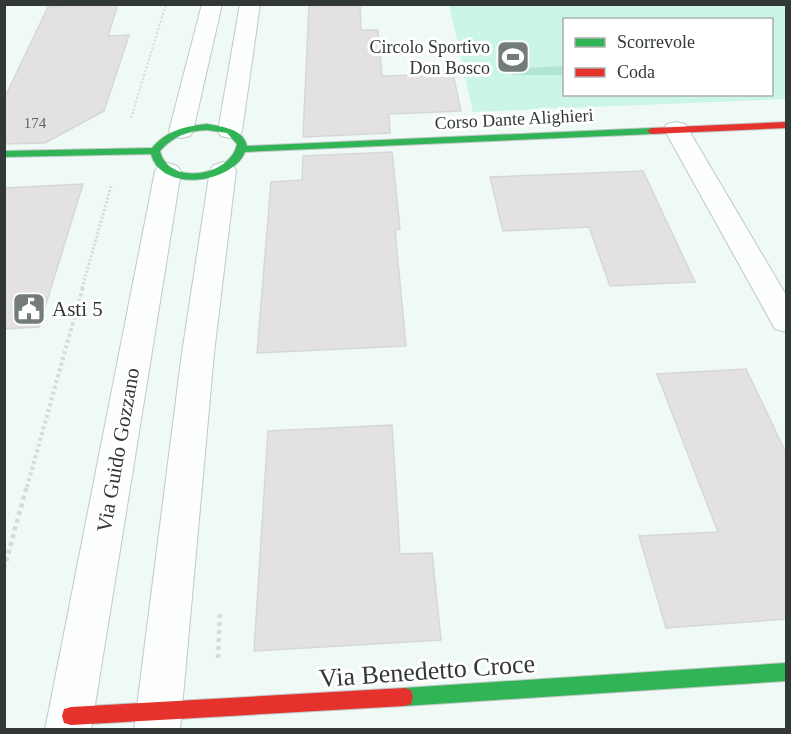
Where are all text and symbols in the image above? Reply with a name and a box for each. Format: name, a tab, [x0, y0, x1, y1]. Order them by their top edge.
legend	[563, 18, 773, 96]
text: Scorrevole	[617, 32, 695, 52]
place label: Circolo Sportivo Don Bosco	[370, 37, 490, 78]
sports icon: Circolo Sportivo Don Bosco	[495, 39, 531, 75]
text: Coda	[617, 62, 655, 82]
street label: Corso Dante Alighieri	[434, 105, 594, 133]
house number: 174	[24, 115, 47, 131]
public building icon: Asti 5	[11, 291, 47, 327]
place label: Asti 5	[52, 297, 103, 321]
street label: Via Guido Gozzano	[92, 366, 144, 534]
street label: Via Benedetto Croce	[318, 649, 536, 693]

